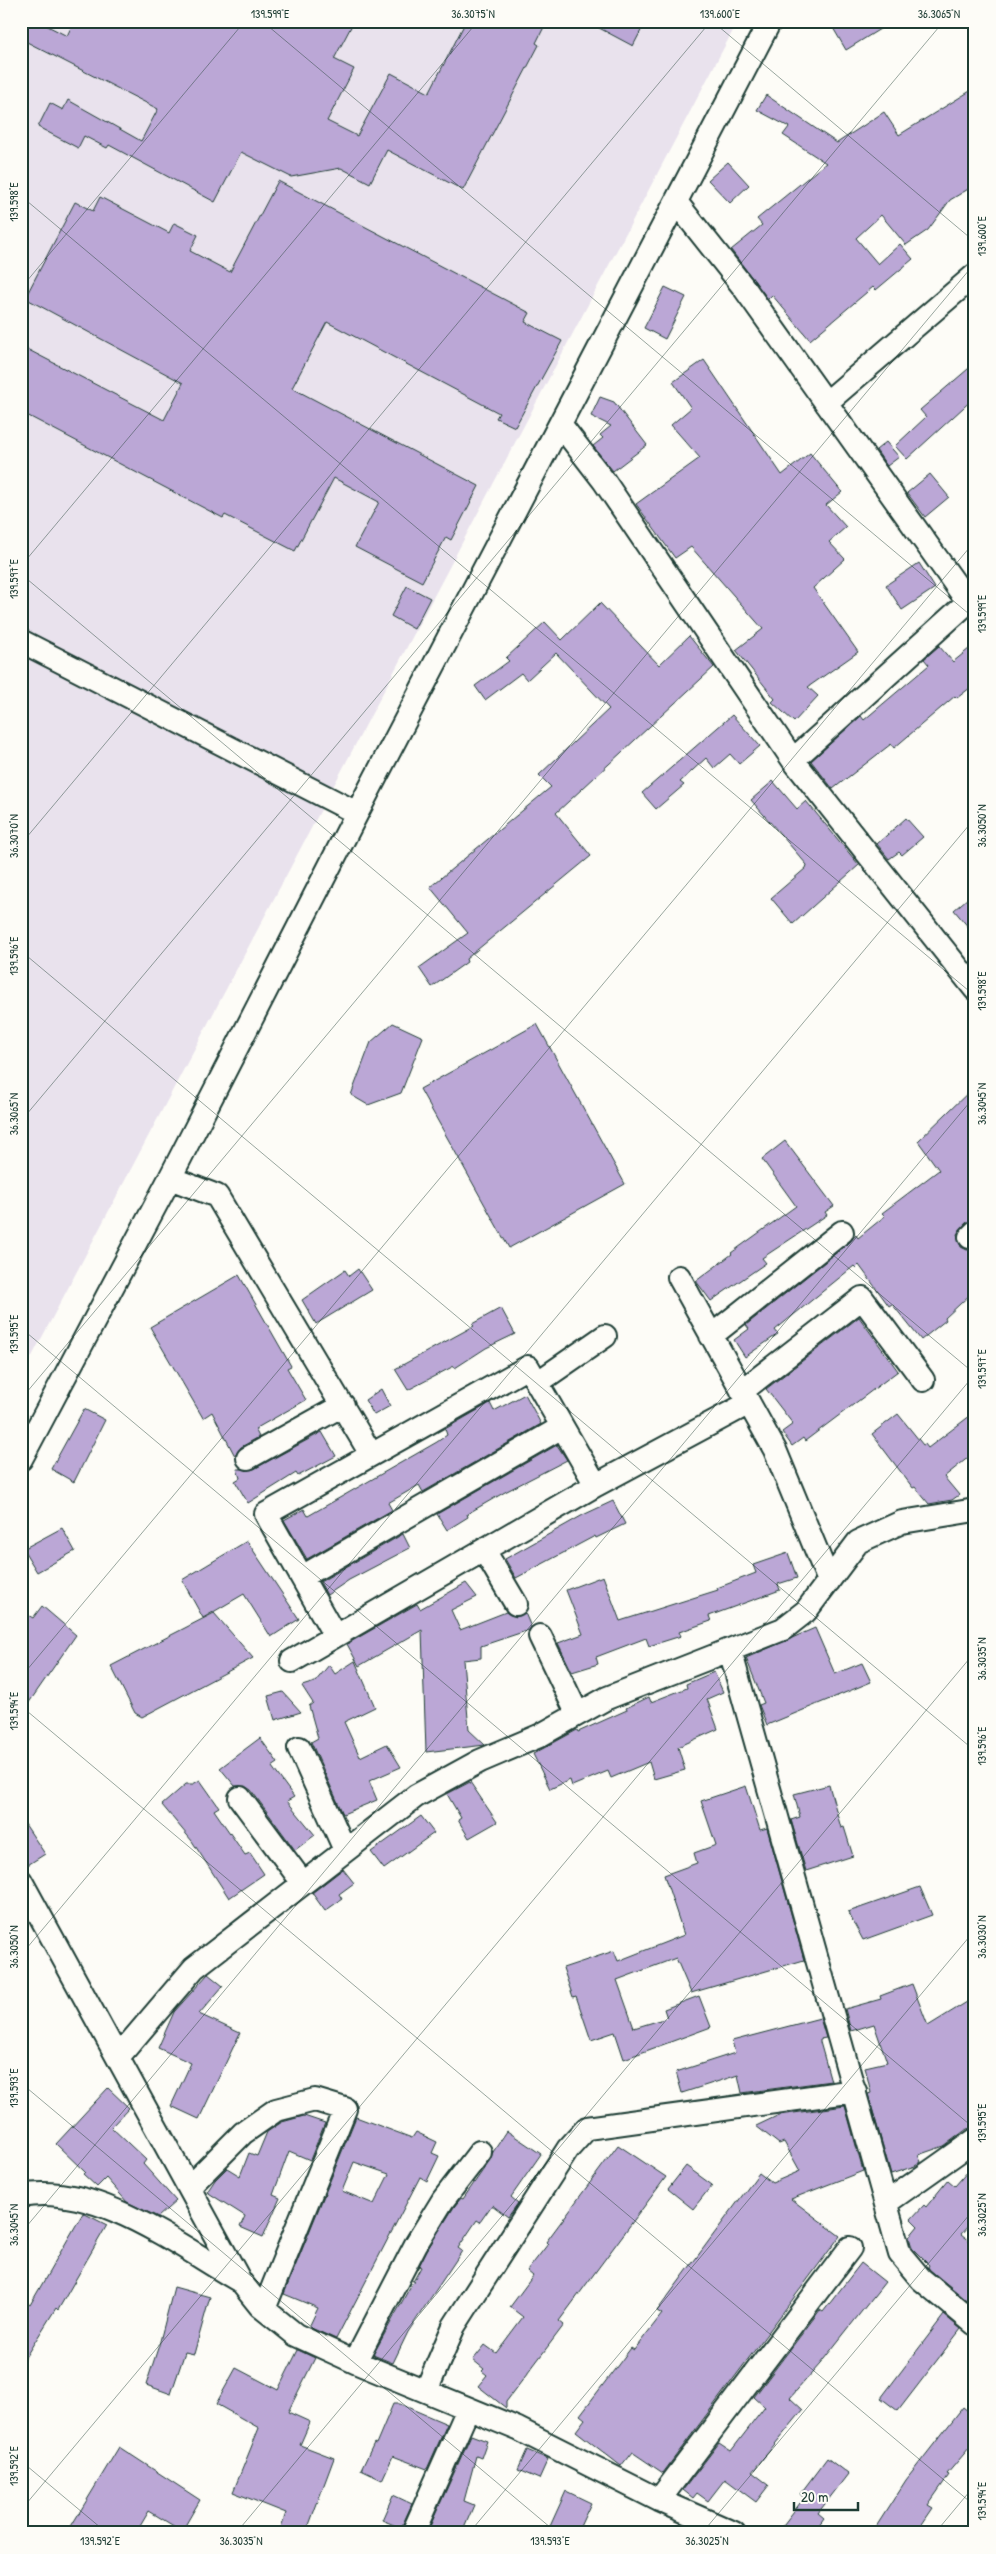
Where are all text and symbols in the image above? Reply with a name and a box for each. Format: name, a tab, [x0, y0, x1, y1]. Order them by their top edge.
text: 139.599°E	[251, 5, 290, 22]
text: 36.3075°N	[451, 5, 495, 22]
text: 139.600°E	[700, 5, 741, 22]
text: 36.3065°N	[918, 5, 960, 22]
text: 139.598°E	[5, 182, 22, 222]
text: 139.600°E	[973, 215, 990, 256]
text: 139.597°E	[5, 558, 22, 599]
text: 139.599°E	[973, 594, 990, 633]
text: 36.3050°N	[973, 804, 990, 848]
text: 36.3070°N	[5, 814, 22, 858]
text: 139.596°E	[5, 936, 22, 976]
text: 139.598°E	[973, 971, 990, 1011]
text: 36.3045°N	[973, 1083, 990, 1125]
text: 36.3065°N	[5, 1093, 22, 1135]
text: 139.595°E	[5, 1314, 22, 1354]
text: 139.597°E	[973, 1348, 990, 1389]
text: 36.3035°N	[973, 1637, 990, 1681]
text: 139.594°E	[5, 1691, 22, 1730]
text: 139.596°E	[973, 1726, 990, 1766]
text: 36.3030°N	[973, 1915, 990, 1959]
text: 36.3050°N	[5, 1925, 22, 1969]
text: 139.593°E	[5, 2067, 22, 2108]
text: 139.595°E	[973, 2103, 990, 2143]
text: 36.3025°N	[973, 2193, 990, 2237]
text: 36.3045°N	[5, 2204, 22, 2246]
text: 139.592°E	[5, 2445, 22, 2486]
scale bar	[794, 2479, 857, 2511]
text: 139.594°E	[973, 2481, 990, 2520]
text: 20 m	[801, 2486, 828, 2507]
text: 139.592°E	[80, 2532, 121, 2549]
text: 36.3035°N	[219, 2532, 263, 2549]
text: 139.593°E	[530, 2532, 571, 2549]
text: 36.3025°N	[685, 2532, 729, 2549]

